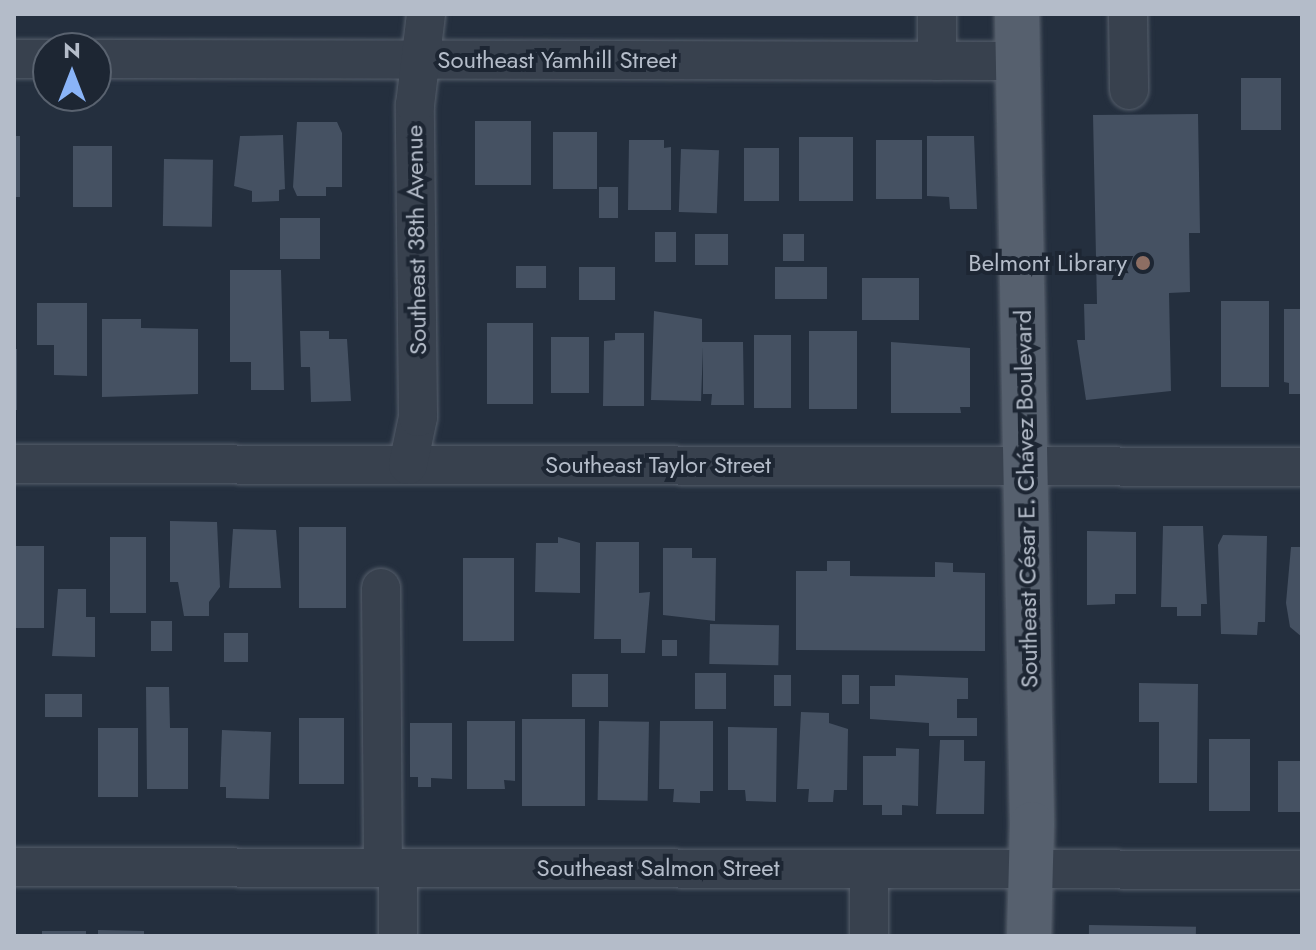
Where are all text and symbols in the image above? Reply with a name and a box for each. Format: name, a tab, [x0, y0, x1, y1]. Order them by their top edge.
north arrow	[32, 32, 112, 112]
text: N	[63, 34, 81, 66]
street label: Southeast Yamhill Street	[437, 46, 677, 74]
street label: Southeast 38th Avenue	[400, 125, 432, 355]
place label: Belmont Library	[968, 249, 1127, 277]
marker: Belmont Library	[1134, 254, 1152, 272]
street label: Southeast César E. Chávez Boulevard	[1008, 310, 1044, 688]
street label: Southeast Taylor Street	[545, 451, 771, 479]
street label: Southeast Salmon Street	[537, 854, 779, 882]

